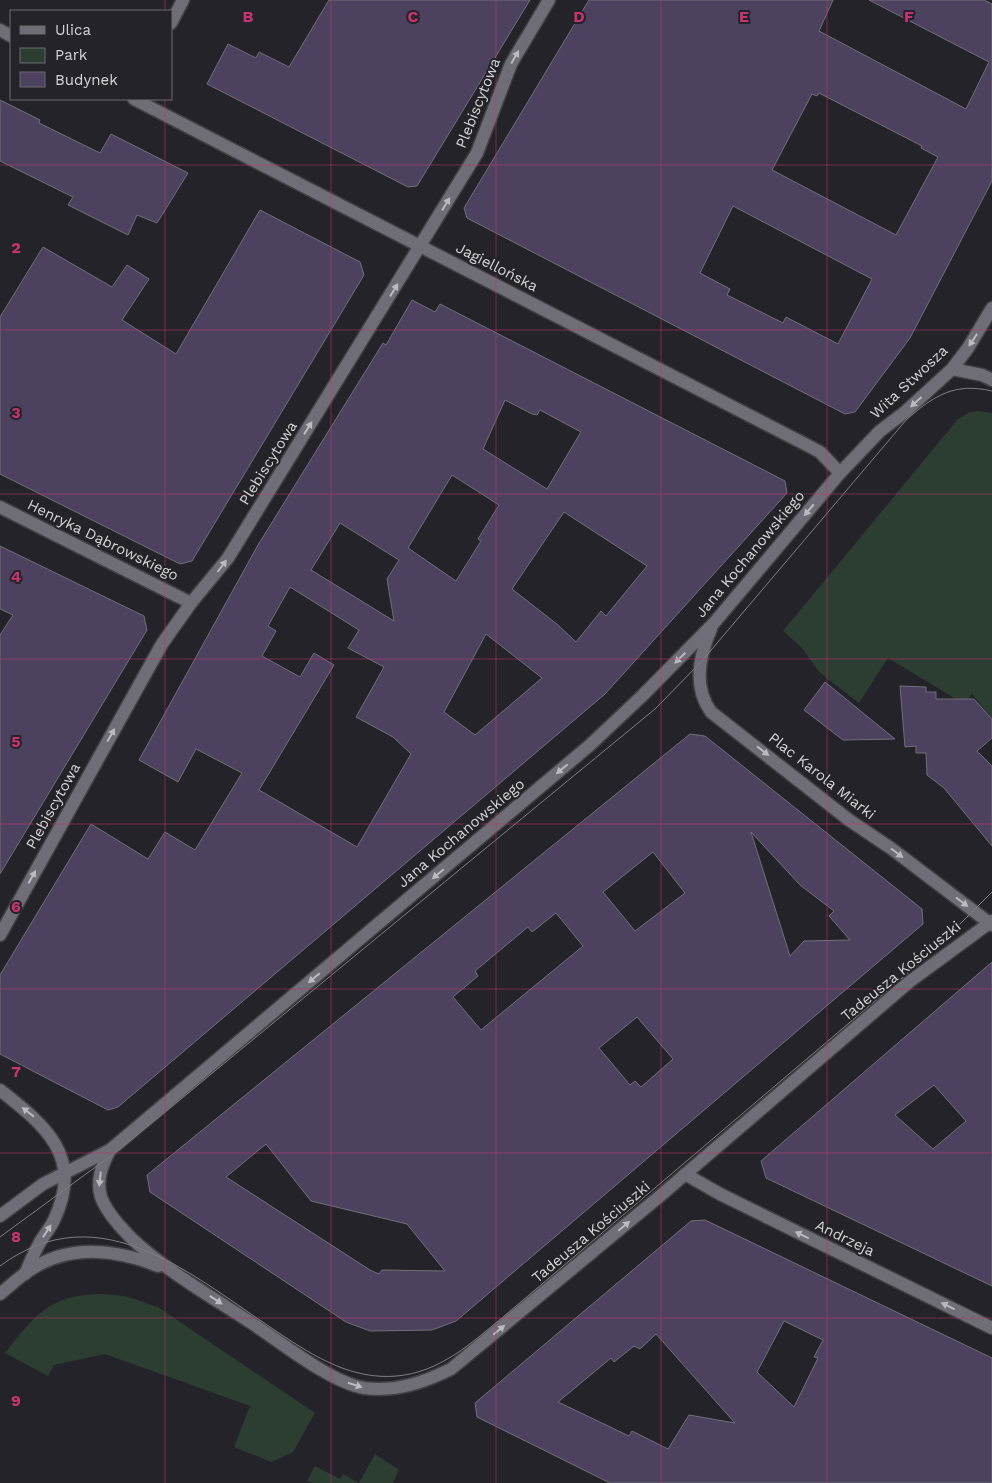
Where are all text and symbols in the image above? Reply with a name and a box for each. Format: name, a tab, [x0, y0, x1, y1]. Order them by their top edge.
text: B	[243, 7, 254, 26]
text: C	[408, 7, 419, 26]
text: D	[573, 7, 585, 26]
text: E	[739, 7, 749, 26]
text: F	[904, 7, 914, 26]
legend	[10, 10, 172, 100]
text: Ulica	[55, 21, 92, 39]
text: Park	[55, 46, 88, 64]
one-way arrow	[510, 51, 519, 64]
street label: Plebiscytowa	[452, 55, 504, 151]
text: Budynek	[55, 71, 118, 89]
one-way arrow	[441, 197, 450, 210]
text: 2	[11, 238, 21, 257]
street label: Jagiellońska	[453, 239, 541, 296]
one-way arrow	[389, 284, 399, 297]
one-way arrow	[969, 333, 978, 347]
street label: Wita Stwosza	[866, 341, 952, 423]
one-way arrow	[910, 396, 922, 408]
text: 3	[11, 403, 21, 422]
street label: Plebiscytowa	[235, 417, 301, 508]
one-way arrow	[304, 422, 313, 435]
street label: Jana Kochanowskiego	[692, 487, 808, 621]
street label: Henryka Dąbrowskiego	[24, 496, 182, 584]
one-way arrow	[803, 503, 814, 516]
one-way arrow	[217, 559, 227, 573]
text: 4	[11, 567, 21, 586]
one-way arrow	[675, 651, 687, 663]
one-way arrow	[107, 727, 115, 742]
street label: Plac Karola Miarki	[765, 729, 879, 823]
text: 5	[11, 732, 21, 751]
one-way arrow	[756, 746, 769, 757]
street label: Plebiscytowa	[22, 759, 84, 852]
one-way arrow	[556, 763, 568, 774]
street label: Jana Kochanowskiego	[394, 775, 528, 891]
one-way arrow	[890, 847, 903, 858]
one-way arrow	[431, 868, 444, 879]
one-way arrow	[28, 870, 36, 884]
one-way arrow	[955, 896, 968, 907]
text: 6	[11, 897, 21, 916]
street label: Tadeusza Kościuszki	[838, 917, 964, 1025]
one-way arrow	[307, 973, 320, 984]
text: 7	[11, 1062, 21, 1081]
one-way arrow	[22, 1106, 35, 1117]
one-way arrow	[96, 1171, 104, 1187]
street label: Tadeusza Kościuszki	[528, 1177, 654, 1287]
street label: Andrzeja	[812, 1216, 878, 1260]
one-way arrow	[617, 1220, 629, 1232]
one-way arrow	[42, 1224, 52, 1238]
text: 8	[11, 1227, 21, 1246]
one-way arrow	[795, 1230, 810, 1239]
one-way arrow	[210, 1295, 223, 1305]
one-way arrow	[941, 1302, 955, 1310]
one-way arrow	[492, 1325, 505, 1336]
one-way arrow	[347, 1381, 362, 1389]
text: 9	[11, 1391, 21, 1410]

